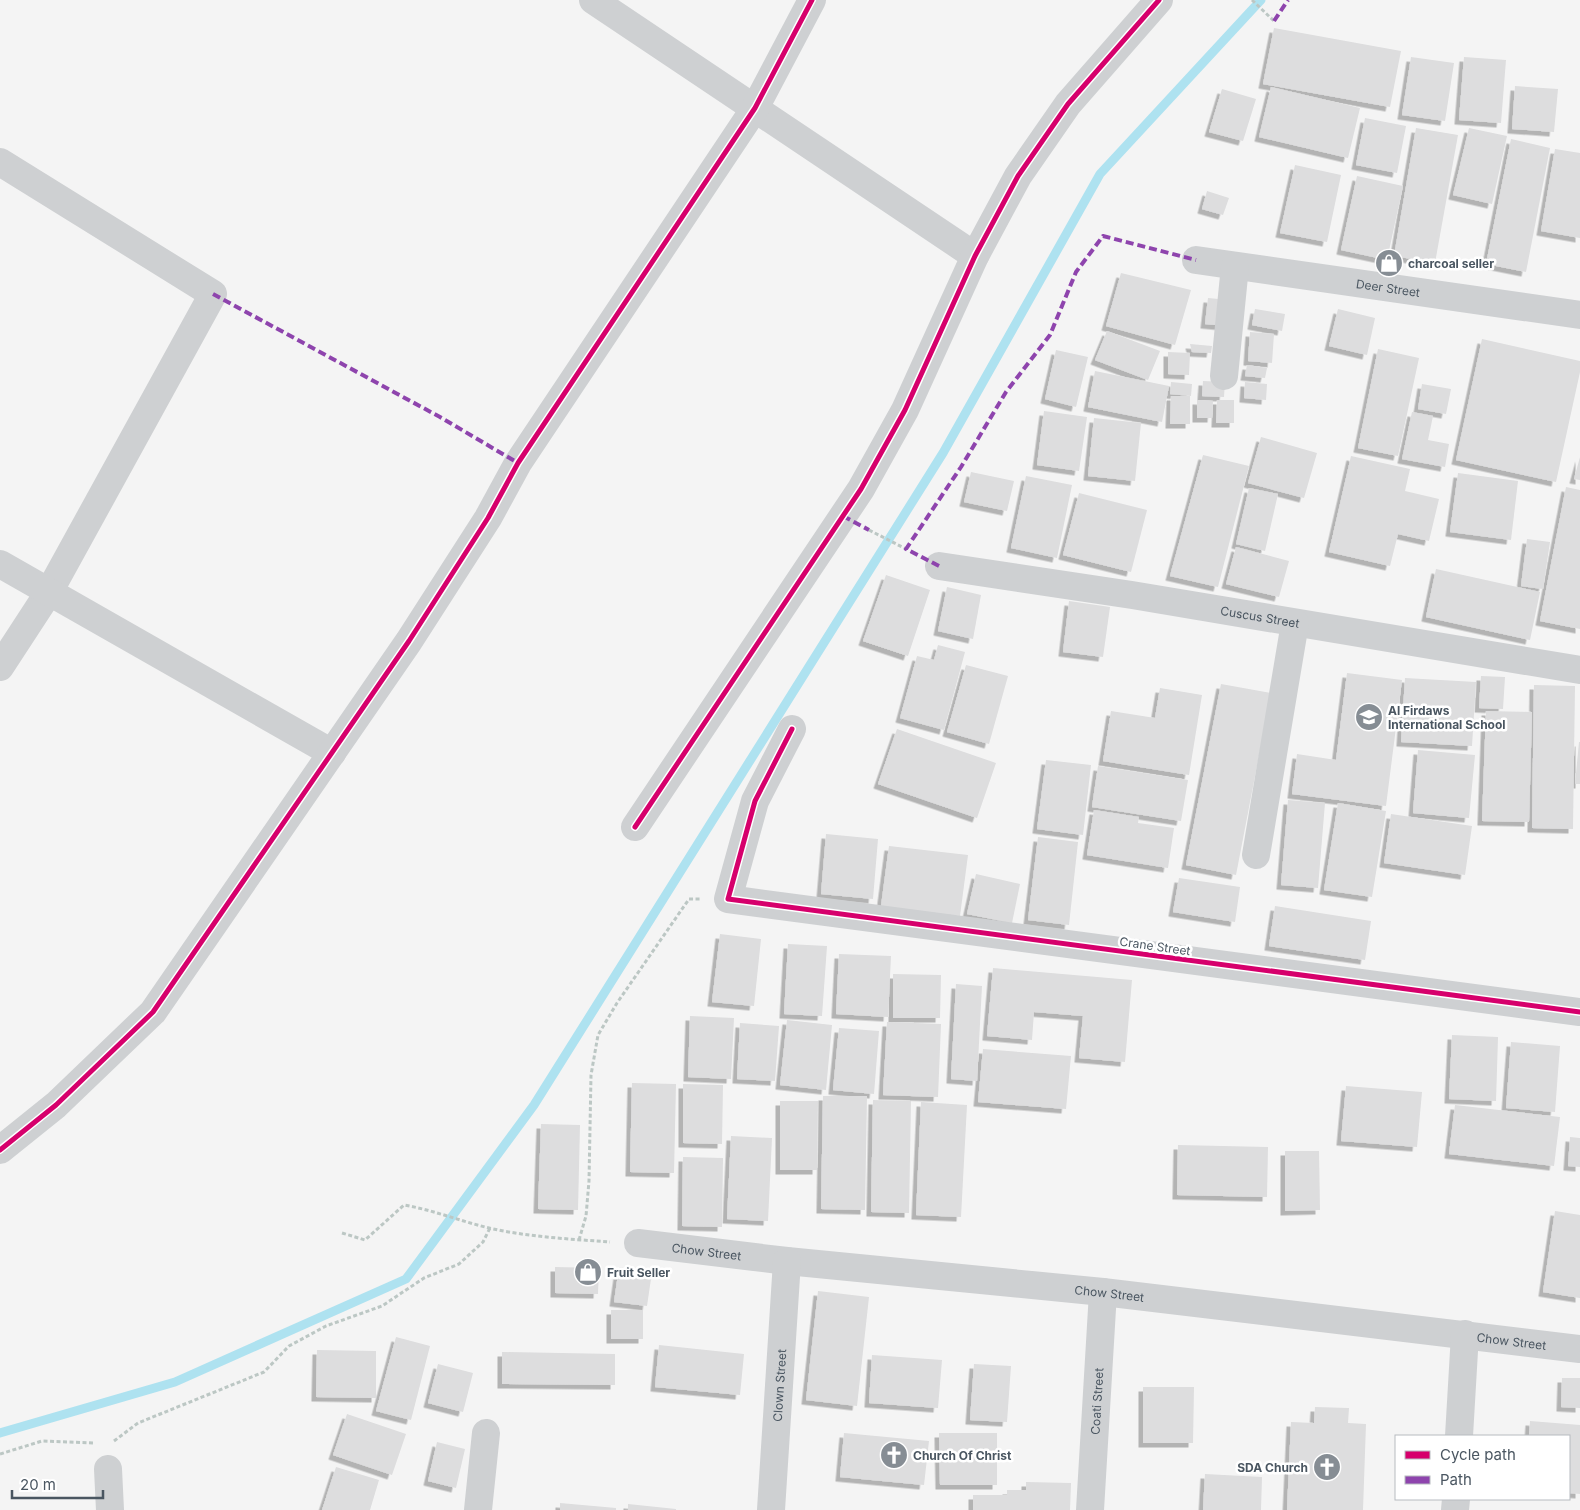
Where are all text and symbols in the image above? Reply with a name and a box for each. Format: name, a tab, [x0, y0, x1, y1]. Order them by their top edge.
shop icon: charcoal seller	[1374, 248, 1404, 278]
place label: charcoal seller	[1408, 256, 1494, 271]
street label: Deer Street	[1355, 276, 1421, 300]
street label: Cuscus Street	[1219, 602, 1301, 630]
school or university icon: Al Firdaws International School	[1354, 702, 1384, 732]
place label: Al Firdaws International School	[1388, 703, 1506, 732]
street label: Crane Street	[1119, 934, 1191, 958]
street label: Chow Street	[671, 1240, 742, 1263]
shop icon: Fruit Seller	[573, 1257, 603, 1287]
place label: Fruit Seller	[607, 1265, 670, 1280]
street label: Chow Street	[1074, 1282, 1145, 1304]
street label: Chow Street	[1476, 1329, 1547, 1352]
street label: Clown Street	[769, 1348, 789, 1422]
street label: Coati Street	[1087, 1367, 1106, 1435]
legend	[1395, 1435, 1570, 1500]
church icon: Church Of Christ	[879, 1440, 909, 1470]
text: Cycle path	[1440, 1445, 1516, 1464]
place label: Church Of Christ	[913, 1448, 1012, 1463]
church icon: SDA Church	[1312, 1452, 1342, 1482]
place label: SDA Church	[1237, 1460, 1308, 1475]
scale bar	[12, 1468, 104, 1500]
text: Path	[1440, 1470, 1472, 1489]
text: 20 m	[20, 1475, 56, 1494]

